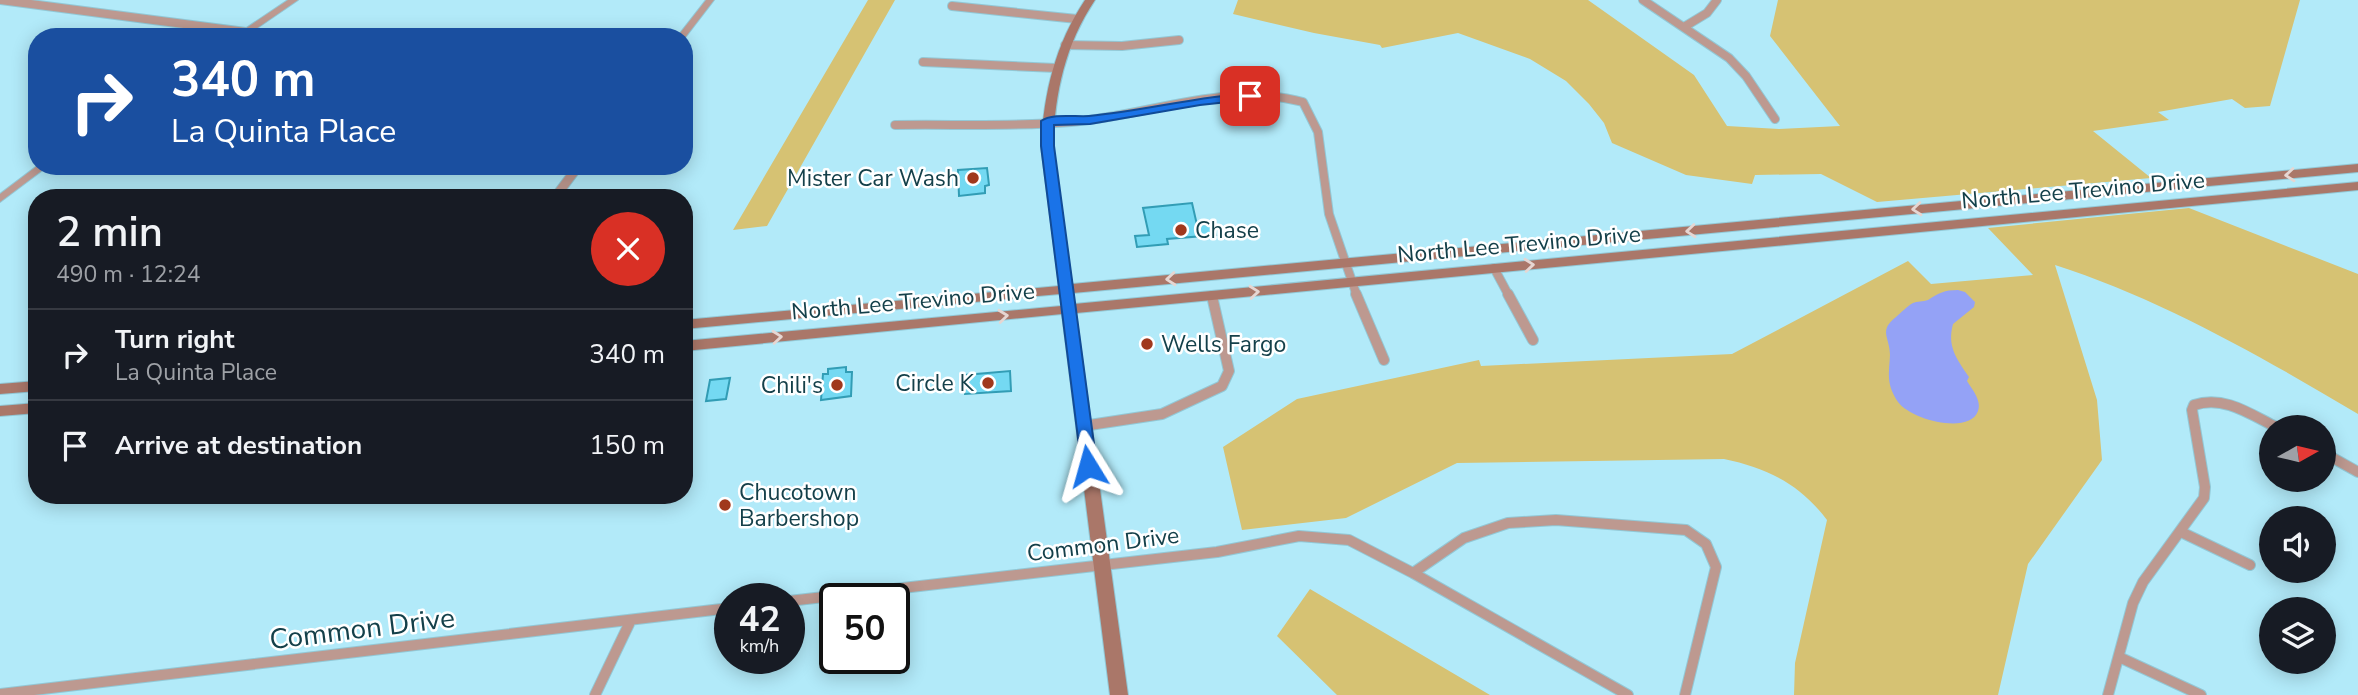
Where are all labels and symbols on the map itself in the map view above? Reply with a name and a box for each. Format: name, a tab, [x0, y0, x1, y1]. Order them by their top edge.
pin	[1220, 66, 1280, 126]
place label: Mister Car Wash	[787, 163, 959, 194]
street label: North Lee Trevino Drive	[1960, 164, 2206, 217]
one-way arrow	[2284, 167, 2296, 182]
marker: Mister Car Wash	[965, 170, 981, 186]
one-way arrow	[1911, 201, 1922, 216]
place label: Chase	[1195, 215, 1259, 246]
street label: North Lee Trevino Drive	[1396, 218, 1642, 271]
marker: Chase	[1173, 222, 1189, 238]
one-way arrow	[1685, 223, 1696, 238]
one-way arrow	[1524, 258, 1535, 273]
one-way arrow	[1166, 271, 1177, 286]
street label: North Lee Trevino Drive	[790, 275, 1036, 328]
one-way arrow	[1248, 284, 1260, 299]
one-way arrow	[998, 309, 1009, 324]
place label: Wells Fargo	[1161, 329, 1286, 360]
one-way arrow	[771, 330, 782, 345]
marker: Wells Fargo	[1139, 336, 1155, 352]
place label: Circle K	[895, 368, 975, 399]
place label: Chili's	[761, 370, 823, 401]
marker: Circle K	[980, 375, 996, 391]
marker: Chili's	[829, 377, 845, 393]
north arrow	[2259, 415, 2336, 492]
position arrow	[1051, 429, 1125, 503]
place label: Chucotown Barbershop	[739, 477, 859, 534]
marker: Chucotown Barbershop	[717, 497, 733, 513]
street label: Common Drive	[1025, 520, 1181, 569]
speed limit sign: 50	[819, 583, 910, 674]
street label: Common Drive	[267, 599, 457, 659]

